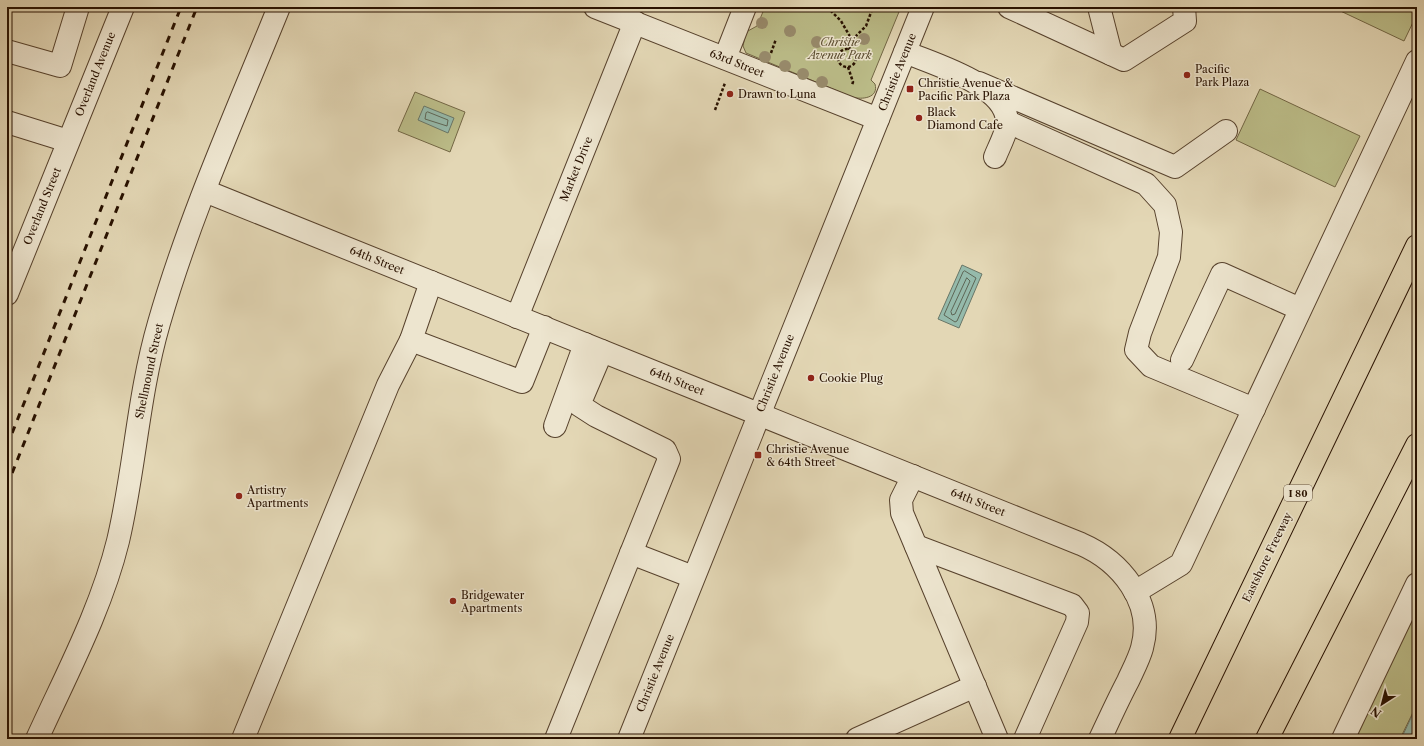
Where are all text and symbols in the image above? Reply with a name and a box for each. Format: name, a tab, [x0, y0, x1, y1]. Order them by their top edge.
street label: Overland Avenue	[72, 30, 118, 118]
street label: Christie Avenue	[875, 31, 919, 113]
park label: Christie Avenue Park	[806, 35, 872, 62]
street label: 63rd Street	[708, 46, 767, 80]
place label: Pacific Park Plaza	[1195, 62, 1250, 89]
marker: Pacific Park Plaza	[1182, 70, 1192, 80]
place label: Christie Avenue & Pacific Park Plaza	[918, 76, 1013, 103]
marker: Christie Avenue & Pacific Park Plaza	[905, 84, 915, 94]
place label: Drawn to Luna	[738, 87, 816, 101]
marker: Drawn to Luna	[725, 89, 735, 99]
place label: Black Diamond Cafe	[927, 105, 1003, 132]
marker: Black Diamond Cafe	[914, 113, 924, 123]
street label: Market Drive	[557, 134, 595, 204]
street label: Overland Street	[20, 165, 64, 247]
street label: 64th Street	[348, 243, 406, 277]
street label: Shellmound Street	[132, 322, 166, 420]
street label: Christie Avenue	[753, 332, 797, 414]
street label: 64th Street	[648, 364, 706, 398]
place label: Cookie Plug	[819, 371, 883, 385]
marker: Cookie Plug	[806, 373, 816, 383]
place label: Christie Avenue & 64th Street	[766, 442, 849, 469]
marker: Christie Avenue & 64th Street	[753, 450, 763, 460]
place label: Artistry Apartments	[246, 483, 308, 510]
street label: 64th Street	[949, 485, 1007, 519]
road number: I 80	[1284, 485, 1312, 501]
marker: Artistry Apartments	[234, 491, 244, 501]
street label: Eastshore Freeway	[1239, 509, 1295, 604]
place label: Bridgewater Apartments	[460, 588, 525, 615]
marker: Bridgewater Apartments	[448, 596, 458, 606]
street label: Christie Avenue	[633, 632, 677, 714]
north arrow	[1362, 684, 1402, 724]
text: N	[1368, 703, 1384, 721]

